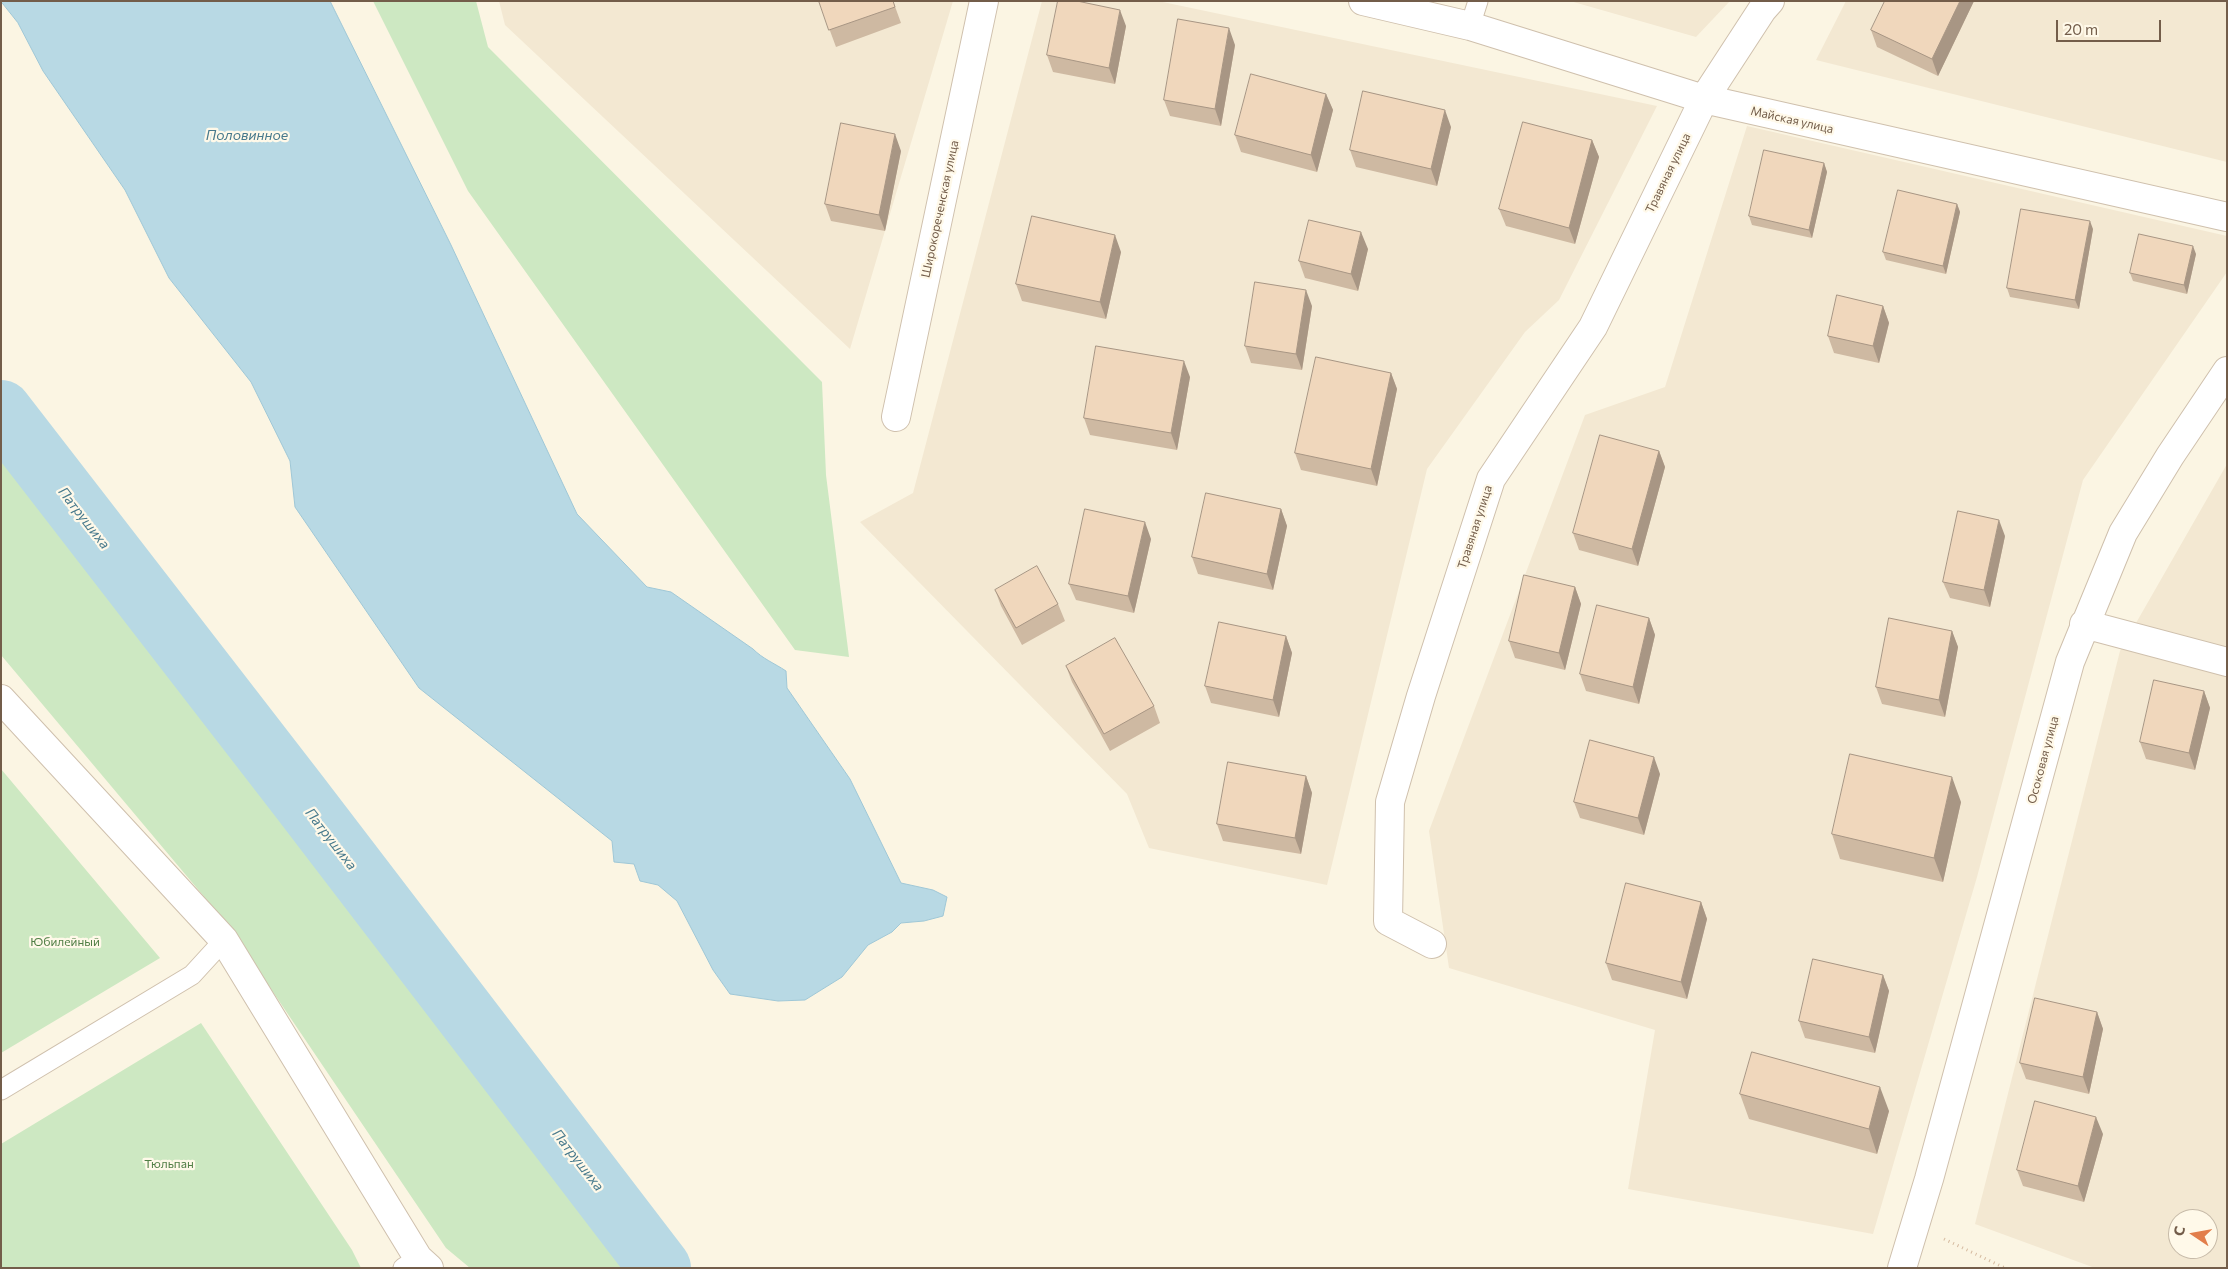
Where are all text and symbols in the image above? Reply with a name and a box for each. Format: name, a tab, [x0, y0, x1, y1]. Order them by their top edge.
scale bar	[2058, 10, 2163, 42]
text: 20 m	[2064, 20, 2098, 38]
street label: Майская улица	[1749, 103, 1835, 137]
water label: Половинное	[206, 127, 288, 143]
street label: Травяная улица	[1642, 131, 1694, 215]
street label: Широкореченская улица	[918, 139, 962, 279]
street label: Травяная улица	[1455, 483, 1495, 571]
water label: Патрушиха	[55, 484, 113, 552]
street label: Осоковая улица	[2024, 715, 2062, 805]
water label: Патрушиха	[302, 805, 360, 873]
park label: Юбилейный	[30, 935, 100, 949]
water label: Патрушиха	[549, 1126, 607, 1194]
park label: Тюльпан	[144, 1157, 194, 1171]
north arrow	[2168, 1209, 2218, 1259]
text: С	[2170, 1225, 2188, 1237]

